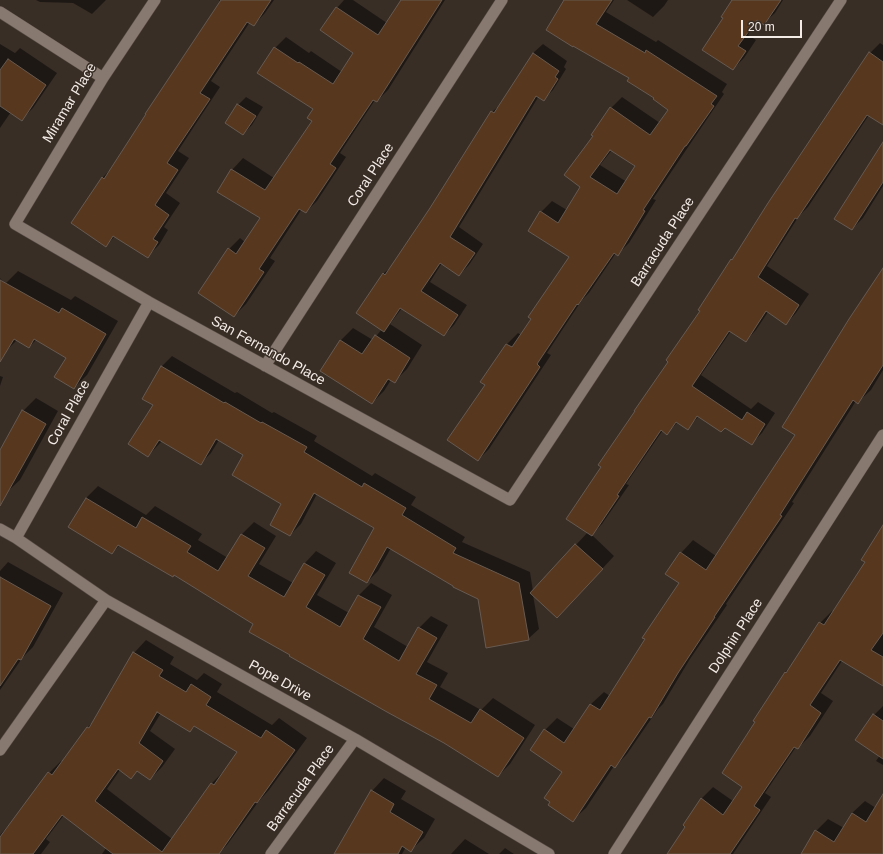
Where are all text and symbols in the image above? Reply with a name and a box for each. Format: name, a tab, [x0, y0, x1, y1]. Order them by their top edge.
scale bar	[743, 12, 804, 38]
text: 20 m	[748, 20, 775, 34]
street label: Miramar Place	[40, 60, 100, 146]
street label: Coral Place	[344, 140, 398, 210]
street label: Barracuda Place	[628, 194, 698, 290]
street label: San Fernando Place	[208, 313, 328, 389]
street label: Coral Place	[44, 377, 94, 449]
street label: Dolphin Place	[705, 595, 767, 677]
street label: Pope Drive	[246, 657, 314, 705]
street label: Barracuda Place	[264, 741, 338, 835]

